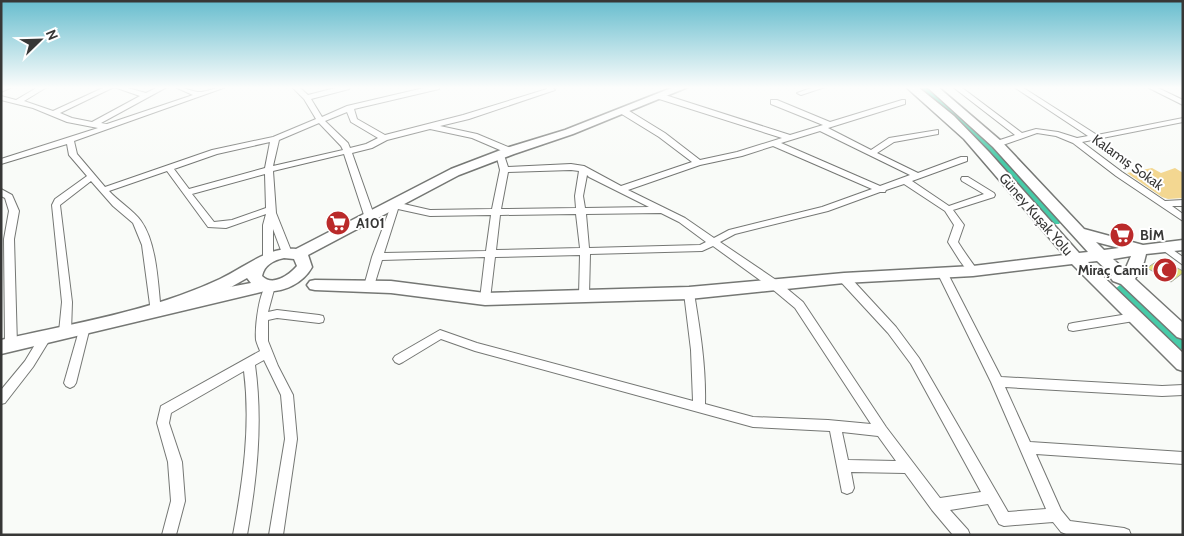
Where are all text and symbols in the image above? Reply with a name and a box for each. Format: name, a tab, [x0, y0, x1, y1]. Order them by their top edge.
north arrow	[15, 15, 65, 65]
text: N	[42, 27, 62, 43]
street label: Kalamış Sokak	[1089, 130, 1168, 194]
street label: Güney Kuşak Yolu	[995, 169, 1077, 259]
supermarket icon: A101	[325, 210, 351, 236]
place label: A101	[356, 214, 385, 232]
supermarket icon: BİM	[1109, 222, 1135, 248]
place label: BİM	[1140, 226, 1165, 244]
mosque icon: Miraç Camii	[1152, 257, 1178, 283]
place label: Miraç Camii	[1078, 261, 1148, 279]

